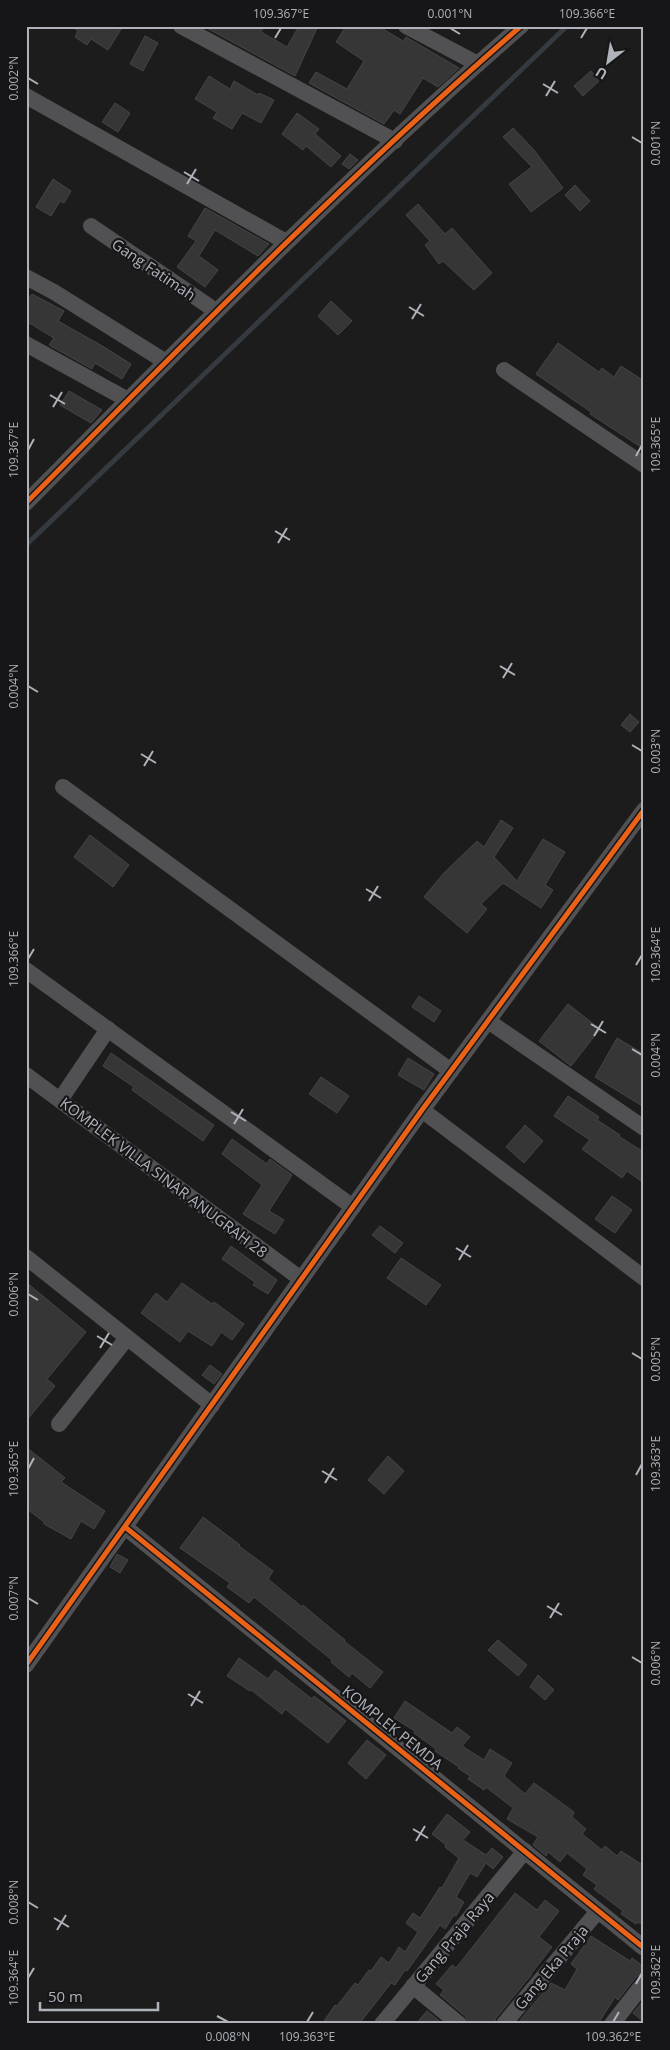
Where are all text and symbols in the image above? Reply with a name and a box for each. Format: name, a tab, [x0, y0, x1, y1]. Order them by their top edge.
text: 109.367°E	[253, 5, 309, 22]
text: 0.001°N	[428, 5, 472, 22]
text: 109.366°E	[559, 5, 615, 22]
north arrow	[582, 38, 632, 88]
text: 0.002°N	[5, 56, 22, 100]
text: U	[592, 63, 610, 84]
text: 0.001°N	[647, 121, 664, 165]
street label: Gang Fatimah	[108, 234, 200, 304]
text: 109.365°E	[647, 417, 664, 473]
text: 109.367°E	[5, 422, 22, 478]
text: 0.004°N	[5, 664, 22, 708]
text: 0.003°N	[647, 729, 664, 773]
text: 109.364°E	[647, 927, 664, 983]
text: 109.366°E	[5, 931, 22, 987]
text: 0.004°N	[647, 1033, 664, 1077]
street label: KOMPLEK VILLA SINAR ANUGRAH 28	[56, 1092, 272, 1262]
text: 0.006°N	[5, 1272, 22, 1316]
text: 0.005°N	[647, 1337, 664, 1381]
text: 109.363°E	[647, 1436, 664, 1492]
text: 109.365°E	[5, 1441, 22, 1497]
text: 0.007°N	[5, 1576, 22, 1620]
text: 0.006°N	[647, 1641, 664, 1685]
street label: KOMPLEK PEMDA	[339, 1680, 448, 1774]
text: 0.008°N	[5, 1880, 22, 1924]
street label: Gang Praja Raya	[410, 1887, 498, 1987]
street label: Gang Eka Praja	[510, 1921, 592, 2013]
text: 109.362°E	[647, 1945, 664, 2001]
text: 109.364°E	[5, 1950, 22, 2006]
scale bar	[40, 1980, 158, 2012]
text: 50 m	[48, 1986, 83, 2006]
text: 0.008°N	[206, 2028, 250, 2045]
text: 109.363°E	[279, 2028, 335, 2045]
text: 109.362°E	[585, 2028, 641, 2045]

